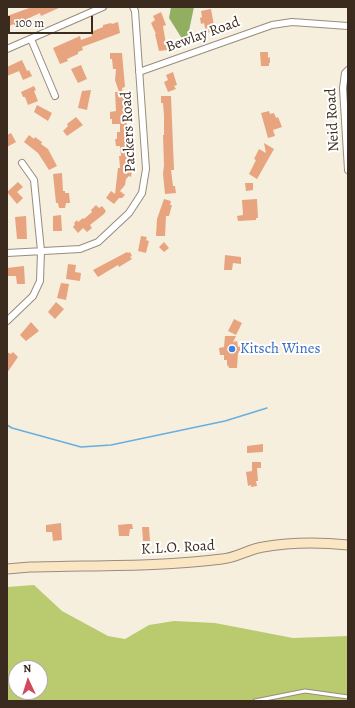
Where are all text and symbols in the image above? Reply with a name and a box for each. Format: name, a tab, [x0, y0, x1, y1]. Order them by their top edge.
scale bar	[10, 8, 95, 34]
street label: Bewlay Road	[164, 13, 242, 57]
text: 100 m	[15, 15, 44, 31]
street label: Neid Road	[322, 88, 344, 152]
street label: Packers Road	[118, 91, 140, 173]
place label: Kitsch Wines	[240, 340, 321, 358]
marker: Kitsch Wines	[227, 344, 237, 354]
street label: K.L.O. Road	[141, 537, 215, 559]
north arrow	[8, 660, 48, 700]
text: N	[23, 661, 32, 676]

